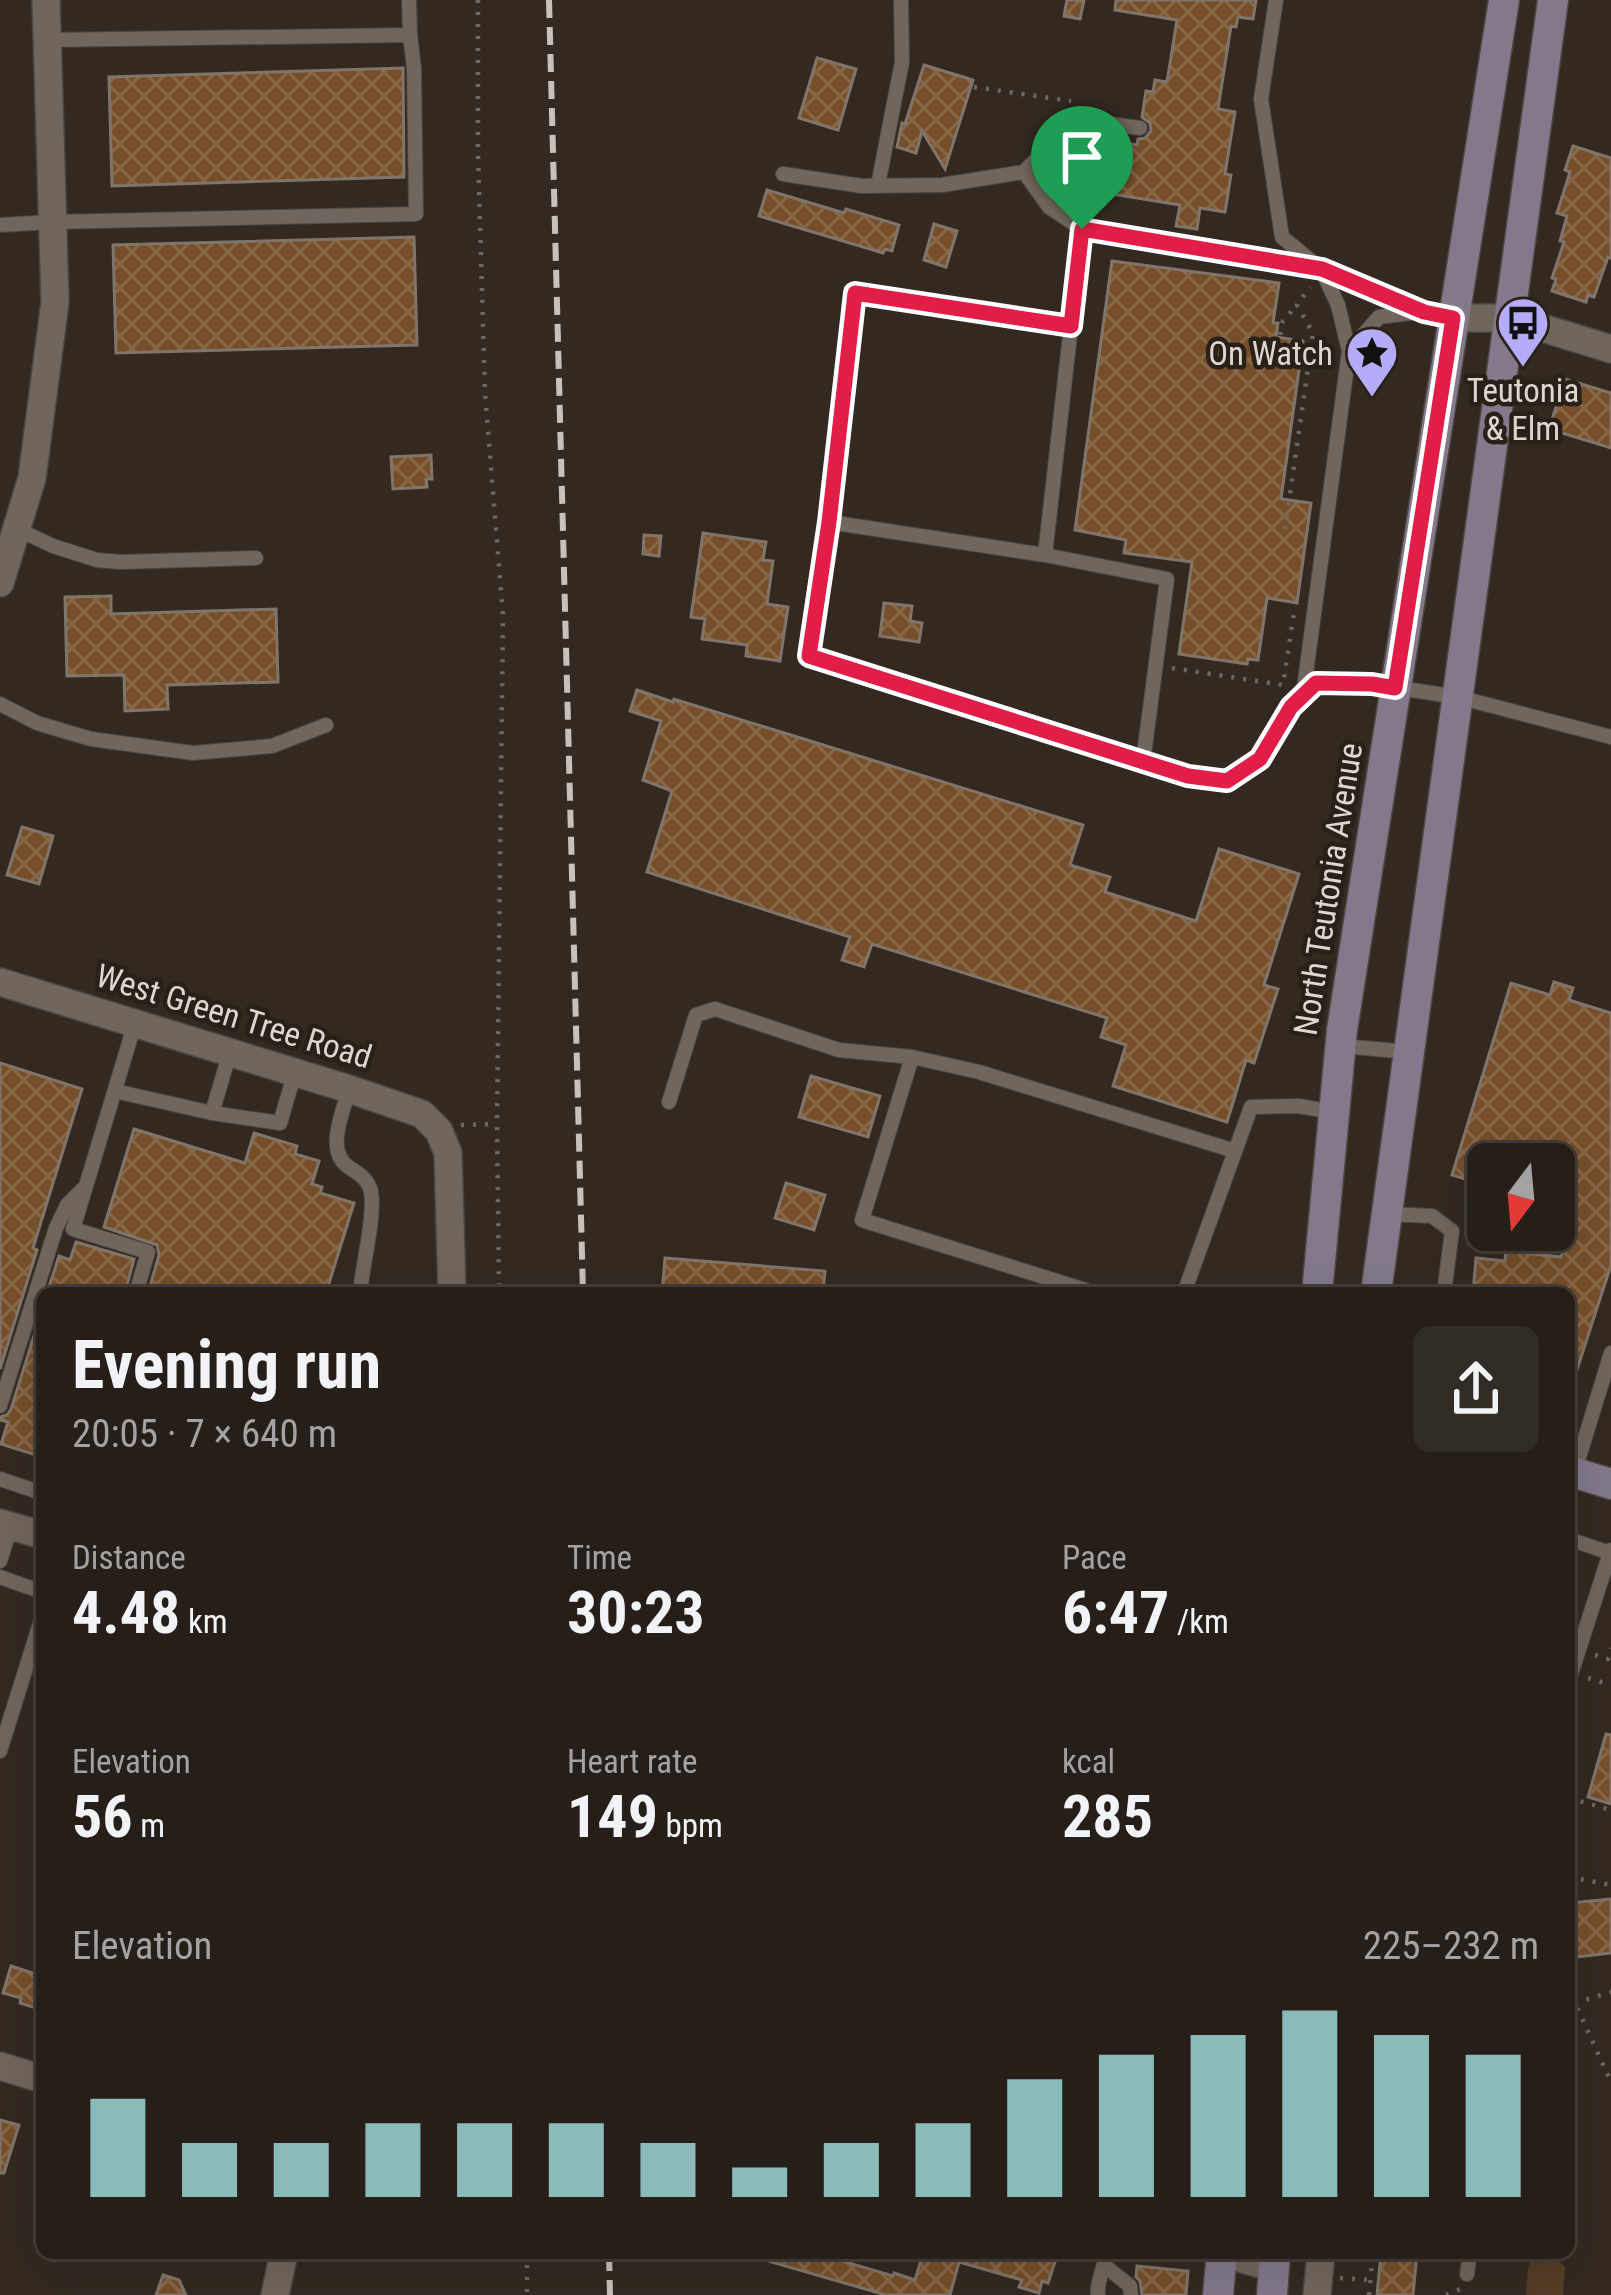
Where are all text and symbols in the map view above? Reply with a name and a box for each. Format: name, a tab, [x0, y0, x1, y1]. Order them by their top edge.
pin	[1031, 106, 1133, 229]
icon: arrive	[1049, 124, 1115, 190]
bus stop icon: Teutonia & Elm	[1495, 295, 1551, 369]
place icon: On Watch	[1344, 325, 1400, 399]
place label: On Watch	[1208, 334, 1333, 373]
place label: Teutonia & Elm	[1467, 371, 1579, 448]
street label: North Teutonia Avenue	[1286, 740, 1370, 1038]
street label: West Green Tree Road	[92, 956, 376, 1076]
north arrow	[1467, 1143, 1575, 1251]
map controls	[1467, 1143, 1575, 1251]
button: share	[1413, 1326, 1539, 1452]
text: Evening run	[72, 1327, 381, 1404]
text: 20:05 · 7 × 640 m	[72, 1411, 337, 1457]
text: Distance	[72, 1538, 186, 1577]
text: Time	[567, 1538, 632, 1577]
text: Pace	[1062, 1538, 1127, 1577]
text: 4.48	[72, 1577, 180, 1648]
text: 30:23	[567, 1577, 705, 1648]
text: 6:47	[1062, 1577, 1169, 1648]
text: km	[180, 1602, 228, 1641]
text: /km	[1169, 1602, 1229, 1641]
text: Elevation	[72, 1742, 191, 1781]
text: Heart rate	[567, 1742, 697, 1781]
text: kcal	[1062, 1742, 1115, 1781]
text: 56	[72, 1781, 133, 1852]
text: 149	[567, 1781, 658, 1852]
text: 285	[1062, 1781, 1153, 1852]
text: m	[133, 1806, 165, 1845]
text: bpm	[658, 1806, 723, 1845]
text: Elevation	[72, 1923, 212, 1969]
text: 225–232 m	[1363, 1923, 1539, 1969]

